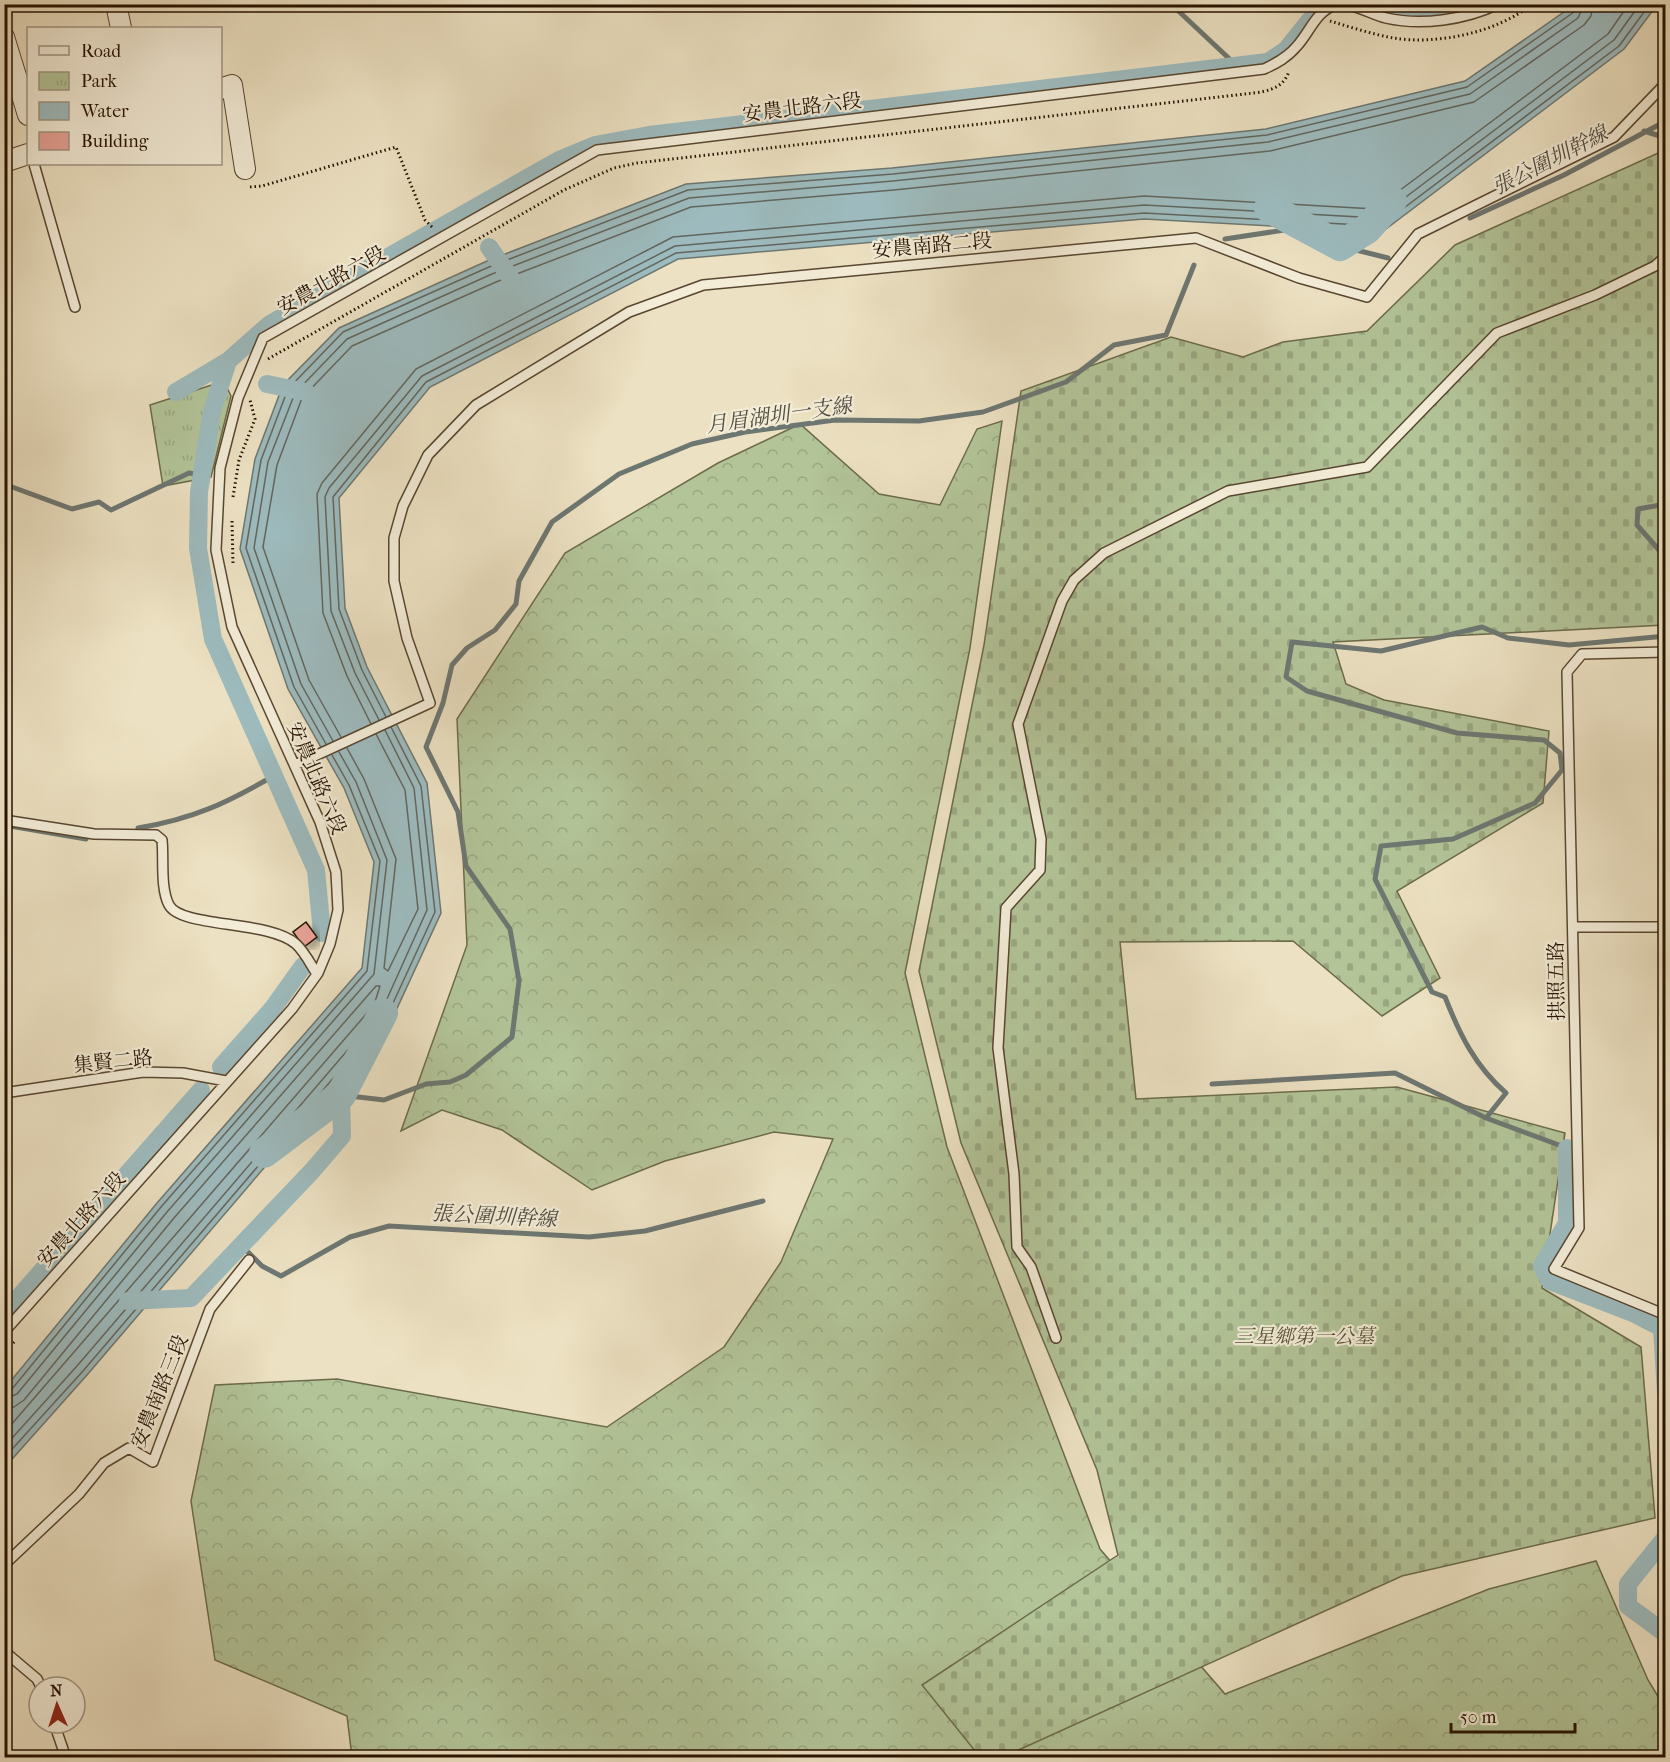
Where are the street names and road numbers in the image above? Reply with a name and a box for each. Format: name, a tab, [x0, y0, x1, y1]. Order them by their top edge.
street label: 安農北路六段	[741, 89, 863, 126]
street label: 安農南路二段	[871, 229, 993, 262]
street label: 安農北路六段	[273, 241, 389, 320]
street label: 安農北路六段	[283, 718, 351, 838]
street label: 拱照五路	[1544, 941, 1569, 1021]
street label: 集賢二路	[72, 1046, 154, 1077]
street label: 安農北路六段	[33, 1167, 130, 1272]
street label: 安農南路三段	[126, 1331, 193, 1451]

